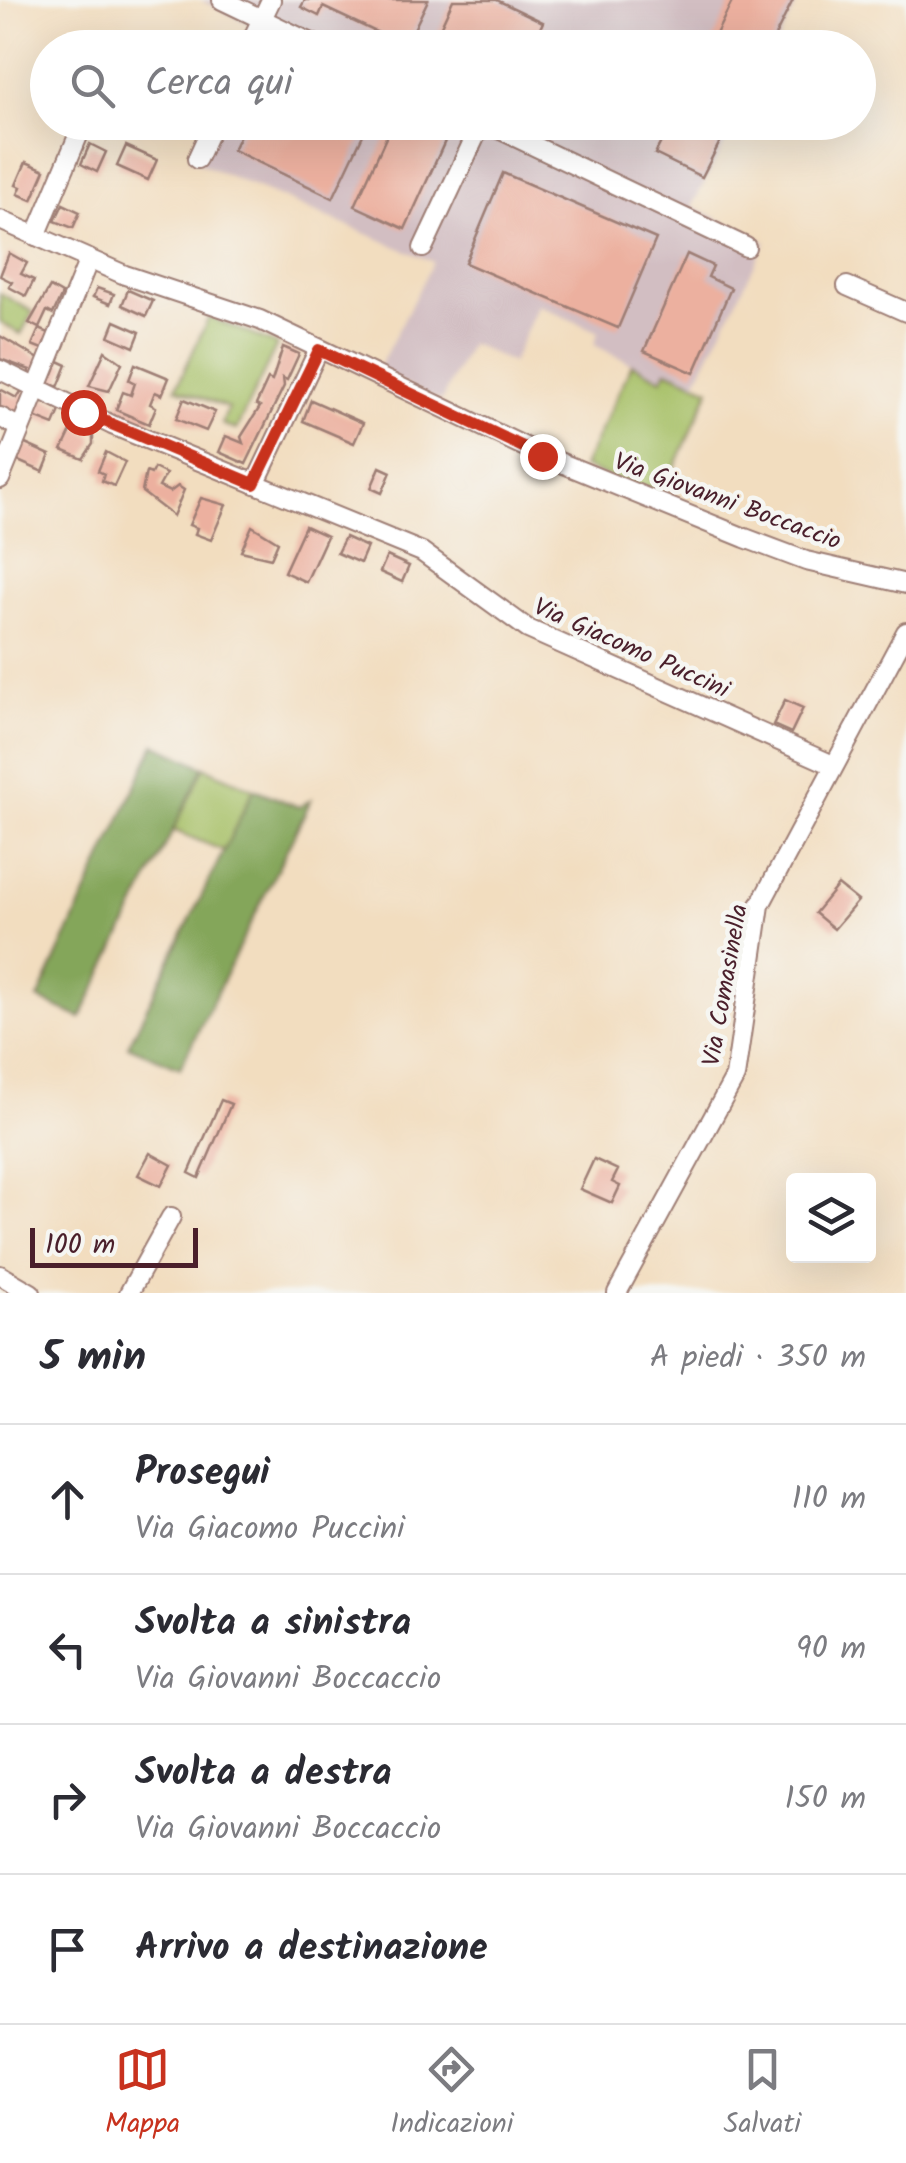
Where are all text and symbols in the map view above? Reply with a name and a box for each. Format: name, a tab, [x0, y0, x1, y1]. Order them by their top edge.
search box	[30, 30, 876, 140]
text: Cerca qui	[145, 55, 293, 115]
icon: search	[65, 58, 120, 113]
route start	[61, 390, 107, 436]
route end	[520, 434, 566, 480]
street label: Via Giovanni Boccaccio	[608, 442, 847, 562]
street label: Via Giacomo Puccini	[527, 588, 737, 710]
street label: Via Comasinella	[692, 901, 760, 1070]
map controls	[786, 1173, 876, 1263]
button: layers	[786, 1173, 876, 1263]
scale bar	[30, 1223, 198, 1268]
text: 100 m	[45, 1223, 115, 1268]
text: 5 min	[40, 1325, 146, 1392]
text: A piedi · 350 m	[650, 1333, 866, 1384]
text: Prosegui	[135, 1444, 270, 1504]
icon: ahead	[40, 1472, 95, 1527]
text: 110 m	[792, 1474, 866, 1525]
text: Via Giacomo Puccini	[135, 1504, 405, 1555]
text: Svolta a sinistra	[135, 1594, 411, 1654]
icon: left	[40, 1622, 95, 1677]
text: 90 m	[796, 1624, 866, 1675]
text: Via Giovanni Boccaccio	[135, 1654, 441, 1705]
text: Svolta a destra	[135, 1744, 392, 1804]
icon: right	[40, 1772, 95, 1827]
text: 150 m	[784, 1774, 866, 1825]
text: Via Giovanni Boccaccio	[135, 1804, 441, 1855]
text: Arrivo a destinazione	[135, 1919, 488, 1979]
icon: arrive	[40, 1922, 95, 1977]
tab: Mappa	[105, 2042, 180, 2147]
tab: Indicazioni	[390, 2042, 513, 2147]
tab: Salvati	[724, 2042, 801, 2147]

